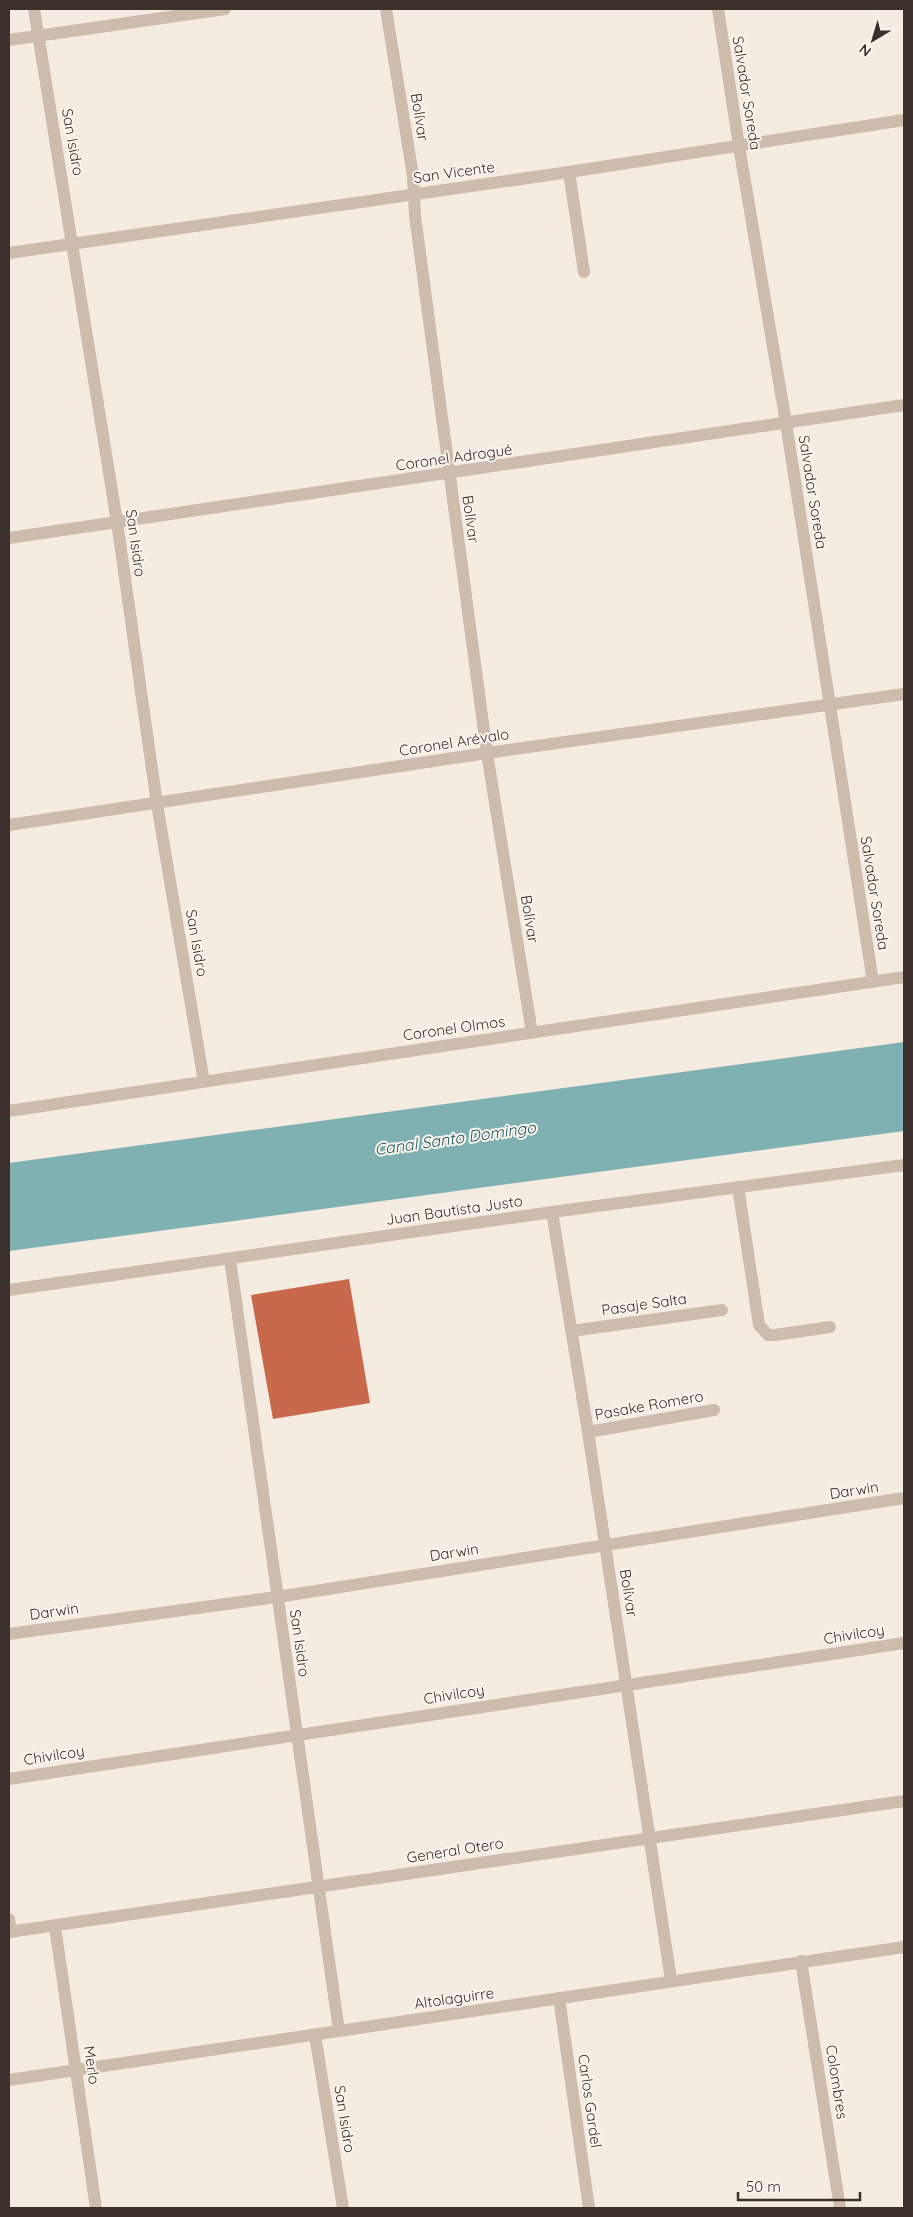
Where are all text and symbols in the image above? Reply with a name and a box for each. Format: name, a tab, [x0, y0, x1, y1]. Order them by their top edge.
north arrow	[848, 15, 898, 65]
street label: Salvador Soreda	[729, 35, 765, 151]
text: N	[855, 40, 875, 61]
street label: Bolívar	[407, 92, 433, 143]
street label: San Isidro	[58, 107, 88, 177]
street label: San Vicente	[412, 157, 496, 187]
street label: Salvador Soreda	[795, 434, 831, 550]
street label: Coronel Adrogué	[394, 439, 514, 475]
street label: Bolívar	[458, 494, 484, 544]
street label: San Isidro	[122, 508, 150, 578]
street label: Coronel Arévalo	[398, 724, 510, 760]
street label: Salvador Soreda	[857, 835, 893, 951]
street label: Bolívar	[517, 894, 543, 945]
street label: San Isidro	[182, 908, 212, 978]
street label: Coronel Olmos	[402, 1011, 506, 1045]
water label: Canal Santo Domingo	[373, 1117, 538, 1159]
street label: Juan Bautista Justo	[384, 1191, 524, 1229]
street label: Pasaje Salta	[600, 1289, 688, 1319]
street label: Pasake Romero	[593, 1386, 705, 1424]
street label: Darwin	[828, 1477, 880, 1503]
street label: Darwin	[428, 1539, 480, 1565]
street label: Bolívar	[616, 1568, 642, 1619]
street label: Darwin	[28, 1598, 80, 1624]
street label: San Isidro	[286, 1608, 314, 1678]
street label: Chivilcoy	[822, 1620, 886, 1648]
street label: Chivilcoy	[422, 1680, 486, 1708]
street label: Chivilcoy	[22, 1741, 86, 1769]
street label: General Otero	[405, 1833, 505, 1867]
street label: Altolaguirre	[413, 1983, 495, 2013]
street label: Colombres	[822, 2043, 852, 2121]
street label: Merlo	[80, 2044, 104, 2086]
street label: Carlos Gardel	[574, 2053, 606, 2149]
street label: San Isidro	[330, 2084, 360, 2154]
scale bar	[738, 2170, 860, 2202]
text: 50 m	[746, 2177, 781, 2196]

